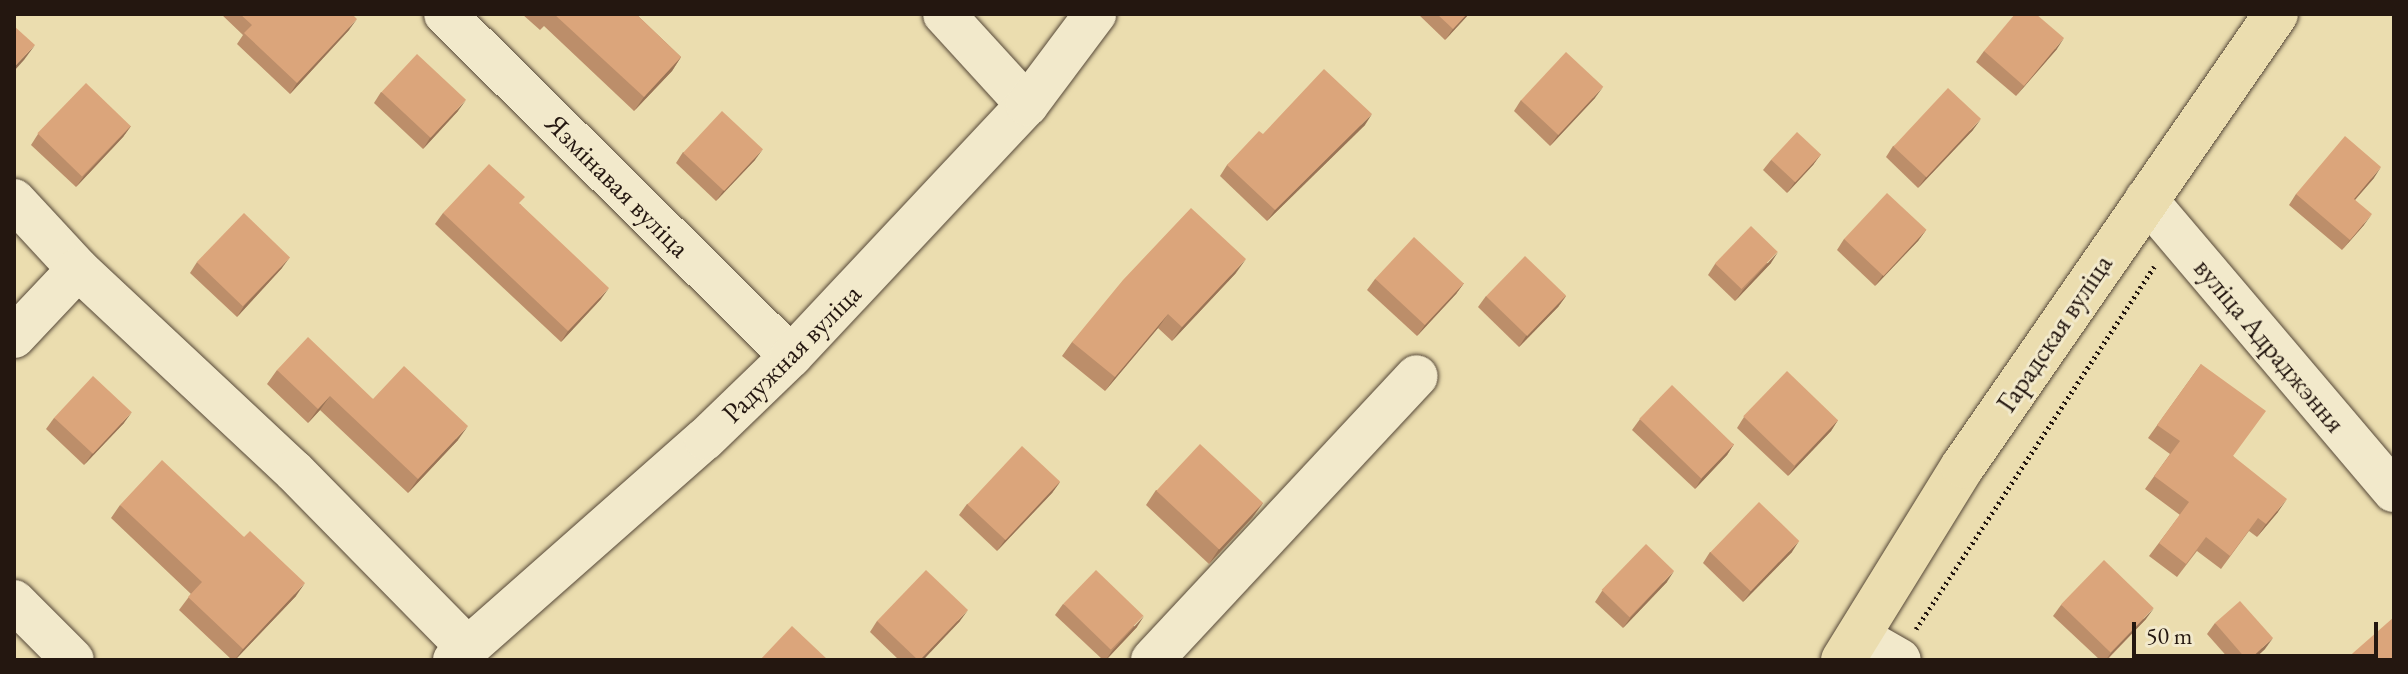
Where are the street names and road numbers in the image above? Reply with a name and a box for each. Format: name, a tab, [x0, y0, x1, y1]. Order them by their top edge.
street label: Язмінавая вуліца	[539, 106, 697, 264]
street label: Гарадская вуліца	[1989, 248, 2119, 418]
street label: вуліца Адраджэння	[2187, 251, 2353, 439]
street label: Радужная вуліца	[715, 277, 867, 429]

